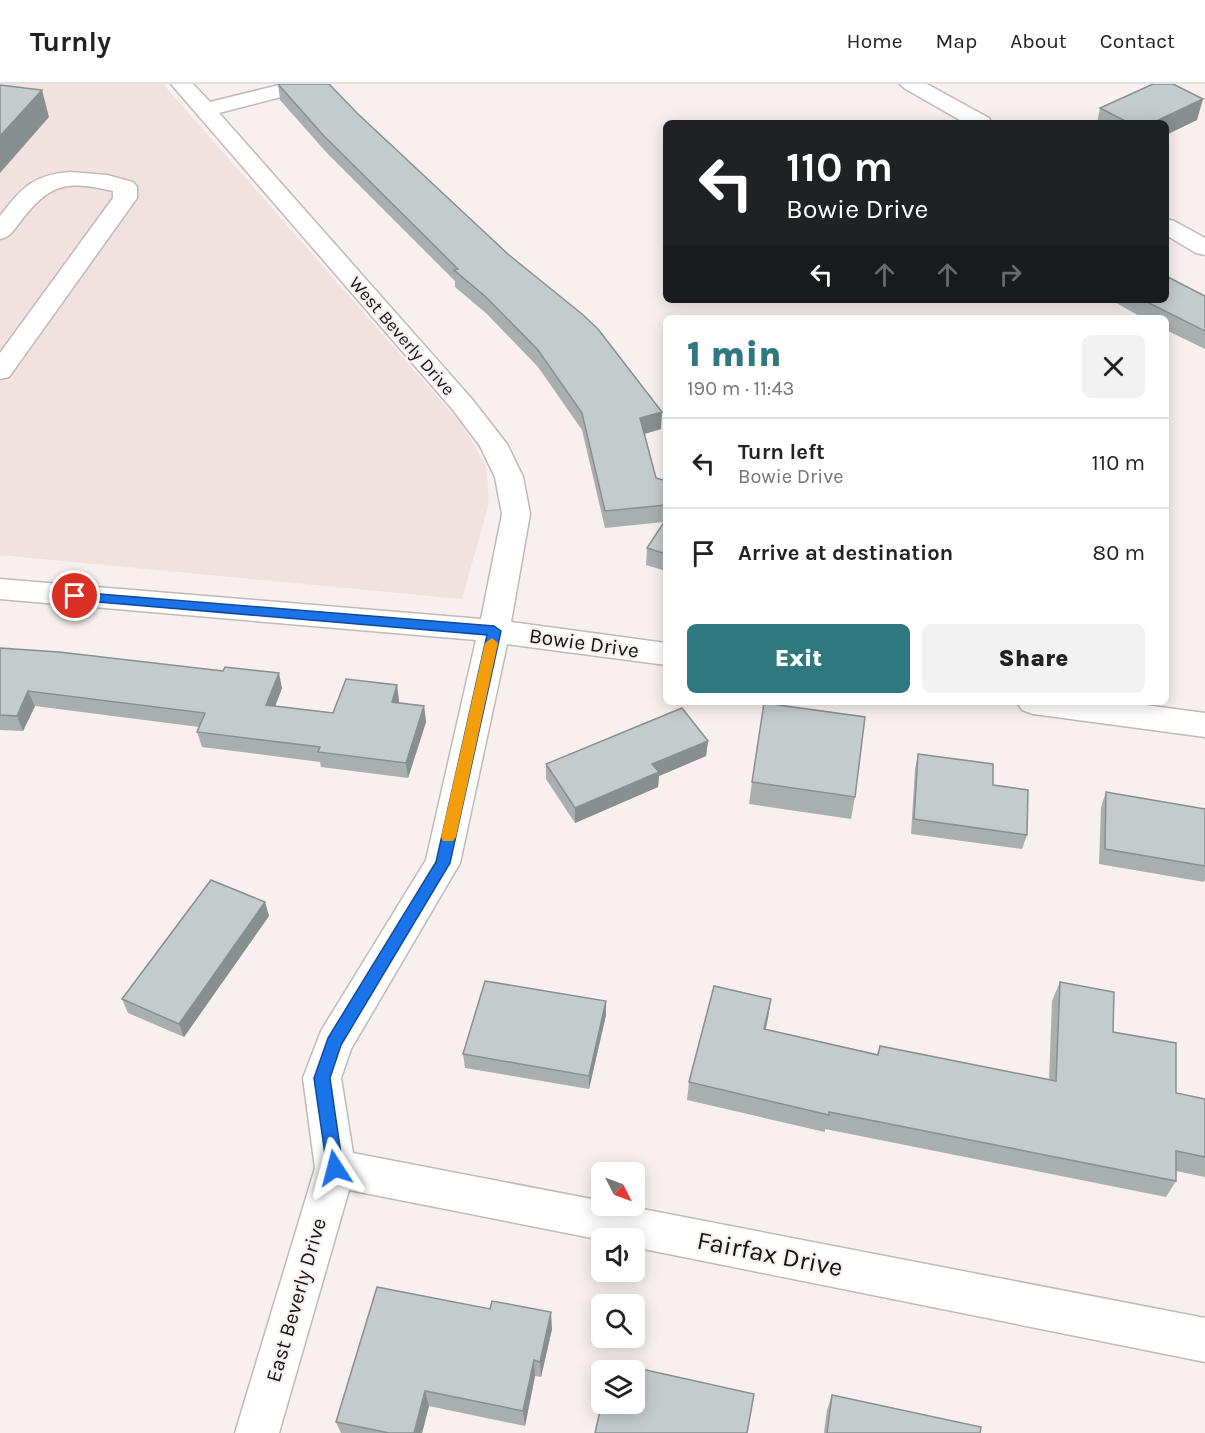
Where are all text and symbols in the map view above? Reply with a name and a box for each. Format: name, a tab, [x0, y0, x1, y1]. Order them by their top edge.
text: Turnly	[30, 25, 111, 58]
text: Home	[847, 29, 903, 53]
text: Map	[936, 29, 977, 53]
text: About	[1010, 29, 1067, 53]
text: Contact	[1100, 29, 1175, 53]
text: 110 m	[786, 142, 893, 192]
icon: left	[687, 144, 765, 222]
text: Bowie Drive	[786, 193, 928, 225]
icon: left	[805, 258, 838, 291]
icon: ahead	[868, 258, 901, 291]
icon: ahead	[931, 258, 964, 291]
icon: right	[994, 258, 1027, 291]
street label: West Beverly Drive	[344, 272, 460, 400]
text: 1 min	[687, 333, 781, 375]
button: close	[1082, 335, 1145, 398]
text: 190 m · 11:43	[687, 377, 794, 400]
text: Turn left	[738, 439, 825, 465]
icon: left	[687, 447, 720, 480]
text: 110 m	[1092, 450, 1145, 476]
text: Bowie Drive	[738, 465, 844, 488]
icon: arrive	[687, 537, 720, 570]
text: Arrive at destination	[738, 540, 953, 566]
text: 80 m	[1093, 540, 1145, 566]
pin	[49, 570, 100, 621]
icon: arrive	[58, 579, 91, 612]
street label: Bowie Drive	[527, 623, 641, 663]
button: Exit	[687, 624, 910, 693]
button: Share	[922, 624, 1145, 693]
position arrow	[303, 1136, 367, 1200]
north arrow	[591, 1162, 645, 1216]
map controls	[591, 1162, 645, 1414]
street label: East Beverly Drive	[261, 1215, 331, 1385]
street label: Fairfax Drive	[694, 1225, 846, 1283]
button: sound	[591, 1228, 645, 1282]
button: search	[591, 1294, 645, 1348]
button: layers	[591, 1360, 645, 1414]

